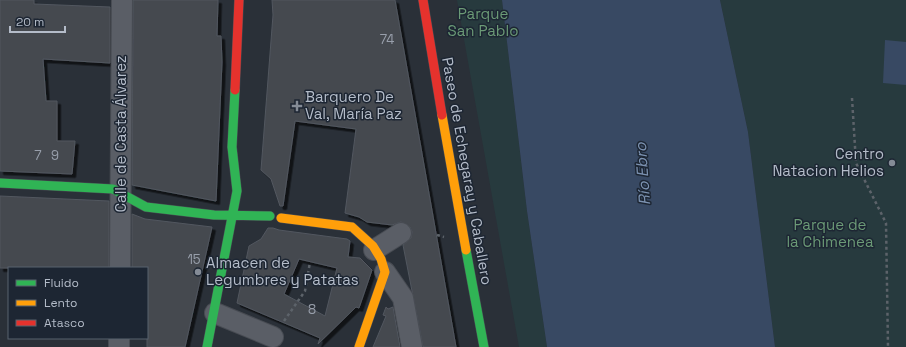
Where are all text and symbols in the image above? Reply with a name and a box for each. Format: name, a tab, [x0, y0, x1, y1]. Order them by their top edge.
park label: Parque San Pablo	[448, 4, 518, 40]
scale bar	[10, 8, 65, 34]
text: 20 m	[16, 14, 44, 30]
house number: 74	[380, 31, 394, 48]
street label: Calle de Casta Álvarez	[111, 55, 130, 213]
street label: Paseo de Echegaray y Caballero	[438, 56, 497, 286]
place label: Barquero De Val, María Paz	[305, 87, 402, 123]
marker: Barquero De Val, María Paz	[292, 101, 302, 111]
water label: Río Ebro	[630, 141, 655, 206]
place label: Centro Natacion Helios	[772, 144, 884, 180]
house number: 7	[34, 147, 42, 164]
house number: 9	[51, 147, 59, 164]
marker: Centro Natacion Helios	[887, 158, 897, 168]
park label: Parque de la Chimenea	[786, 215, 874, 251]
house number: 15	[187, 251, 201, 268]
place label: Almacen de Legumbres y Patatas	[206, 253, 359, 289]
legend	[8, 267, 148, 339]
marker: Almacen de Legumbres y Patatas	[193, 267, 203, 277]
text: Fluido	[44, 275, 79, 291]
text: Lento	[44, 295, 78, 311]
house number: 8	[308, 301, 316, 318]
text: Atasco	[44, 315, 85, 331]

